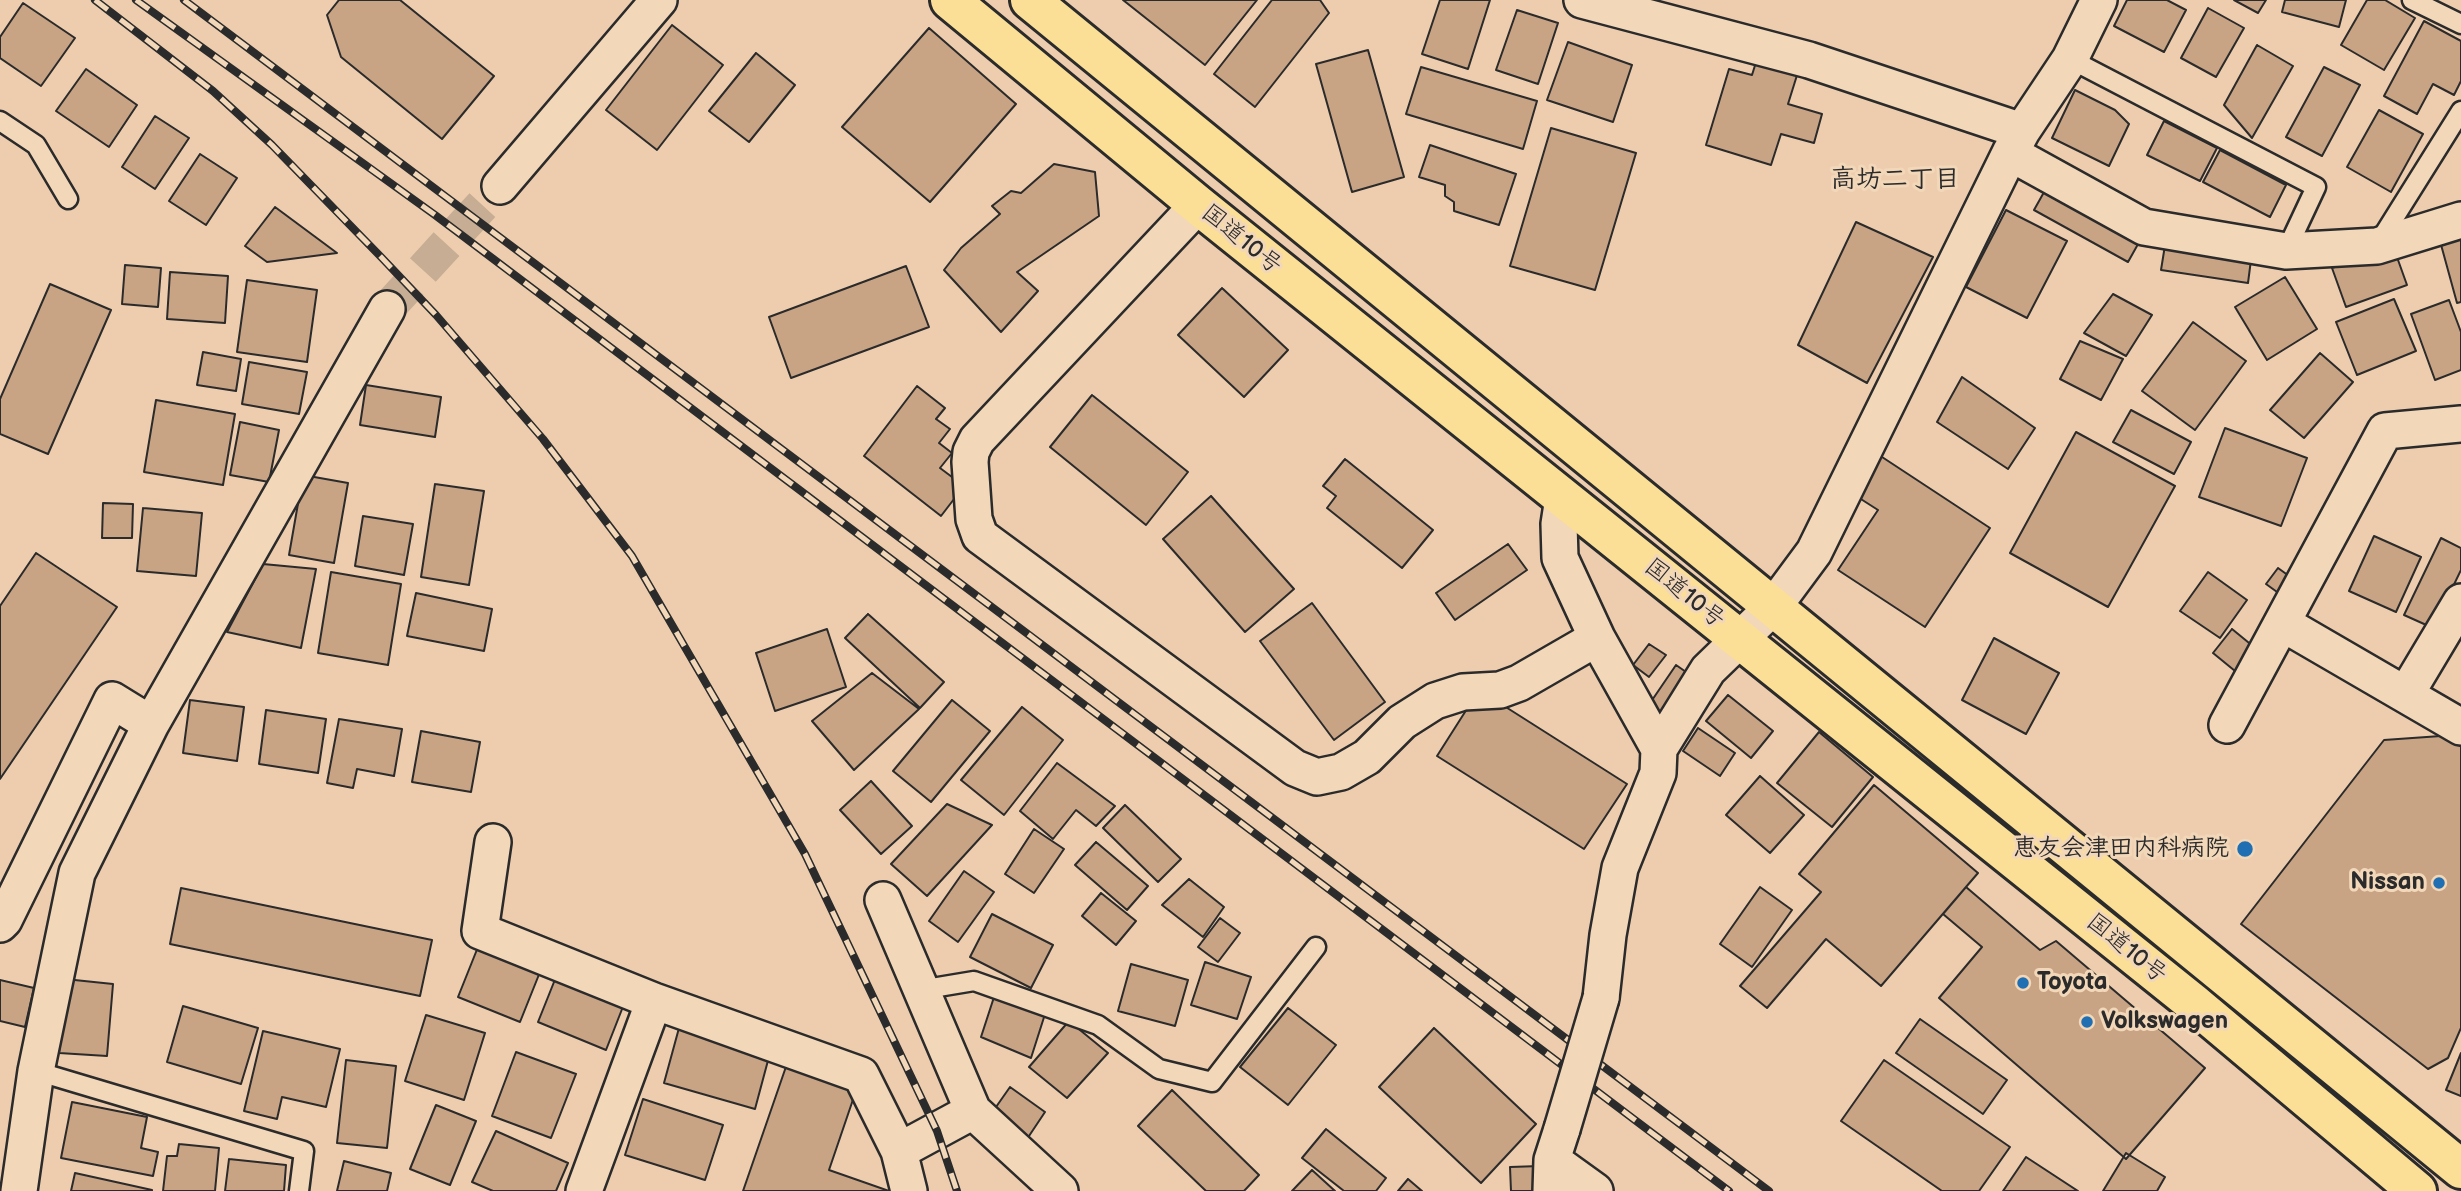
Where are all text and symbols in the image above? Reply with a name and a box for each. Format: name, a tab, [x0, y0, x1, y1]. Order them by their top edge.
district label: 高坊二丁目	[1830, 164, 1960, 196]
street label: 国道10号	[1195, 199, 1287, 281]
street label: 国道10号	[1638, 553, 1730, 635]
place label: 恵友会津田内科病院	[2013, 835, 2229, 863]
marker: 恵友会津田内科病院	[2235, 839, 2255, 859]
place label: Nissan	[2350, 869, 2425, 897]
marker: Nissan	[2431, 875, 2447, 891]
street label: 国道10号	[2080, 908, 2172, 990]
place label: Toyota	[2037, 969, 2107, 997]
marker: Toyota	[2015, 975, 2031, 991]
place label: Volkswagen	[2101, 1008, 2228, 1036]
marker: Volkswagen	[2079, 1014, 2095, 1030]

